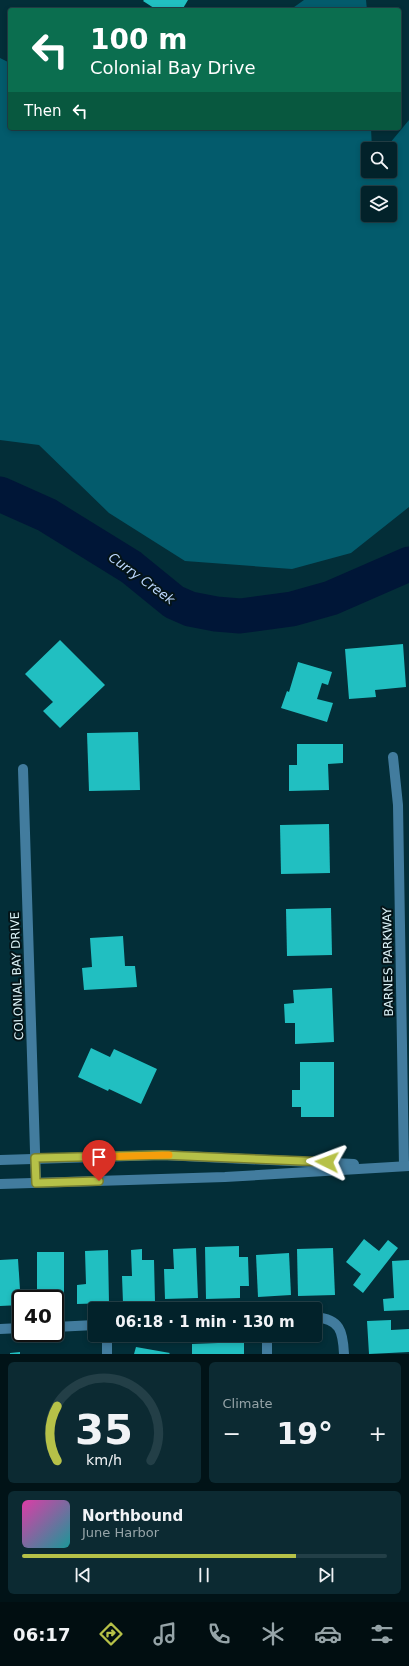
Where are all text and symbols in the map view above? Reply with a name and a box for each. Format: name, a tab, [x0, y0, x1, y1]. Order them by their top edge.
text: 100 m	[90, 23, 187, 56]
icon: left	[24, 24, 76, 76]
text: Colonial Bay Drive	[90, 57, 256, 78]
icon: left	[69, 100, 91, 122]
text: Then	[24, 102, 61, 120]
map controls	[361, 142, 397, 222]
button: search	[361, 142, 397, 178]
button: layers	[361, 186, 397, 222]
water label: Curry Creek	[106, 549, 178, 608]
street label: BARNES PARKWAY	[380, 907, 396, 1017]
street label: COLONIAL BAY DRIVE	[8, 912, 26, 1040]
pin	[82, 1140, 116, 1181]
position arrow	[306, 1141, 348, 1183]
icon: arrive	[88, 1146, 110, 1168]
speed limit sign: 40	[12, 1290, 64, 1342]
text: 06:18 · 1 min · 130 m	[115, 1313, 295, 1331]
text: Climate	[223, 1396, 273, 1411]
text: 35	[75, 1404, 133, 1453]
text: 19°	[276, 1416, 333, 1451]
text: −	[223, 1421, 241, 1446]
text: +	[369, 1421, 387, 1446]
text: km/h	[86, 1451, 122, 1467]
text: Northbound	[82, 1507, 183, 1525]
text: June Harbor	[82, 1525, 159, 1540]
icon: previous	[72, 1564, 94, 1586]
icon: pause	[193, 1564, 215, 1586]
icon: next	[315, 1564, 337, 1586]
icon: directions	[97, 1620, 125, 1648]
icon: music	[151, 1620, 179, 1648]
icon: phone	[205, 1620, 233, 1648]
icon: climate	[259, 1620, 287, 1648]
icon: car	[314, 1620, 342, 1648]
icon: filters	[368, 1620, 396, 1648]
text: 06:17	[13, 1624, 70, 1645]

